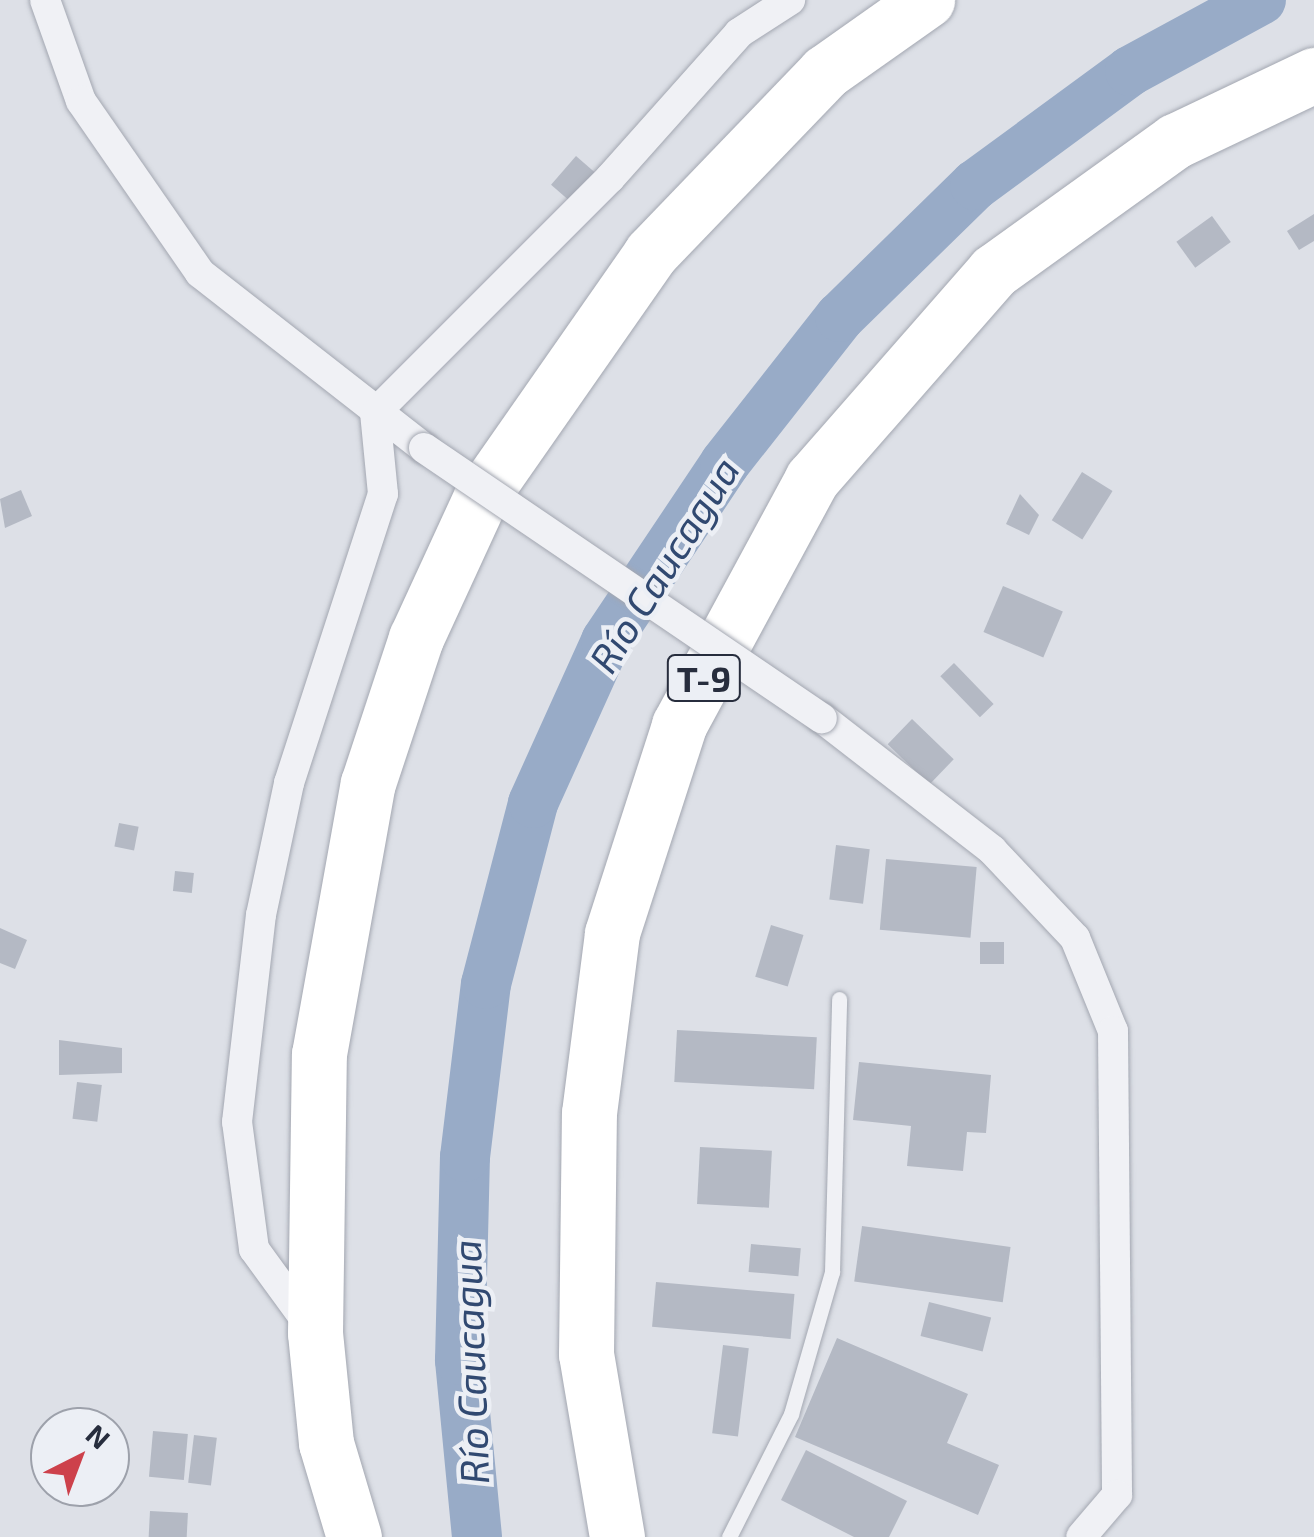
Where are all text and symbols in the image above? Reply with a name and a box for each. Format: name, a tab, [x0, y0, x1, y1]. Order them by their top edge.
water label: Río Caucagua	[578, 448, 748, 680]
road number: T-9	[666, 648, 742, 708]
water label: Río Caucagua	[441, 1239, 497, 1485]
north arrow	[30, 1407, 130, 1507]
text: N	[80, 1417, 118, 1456]

